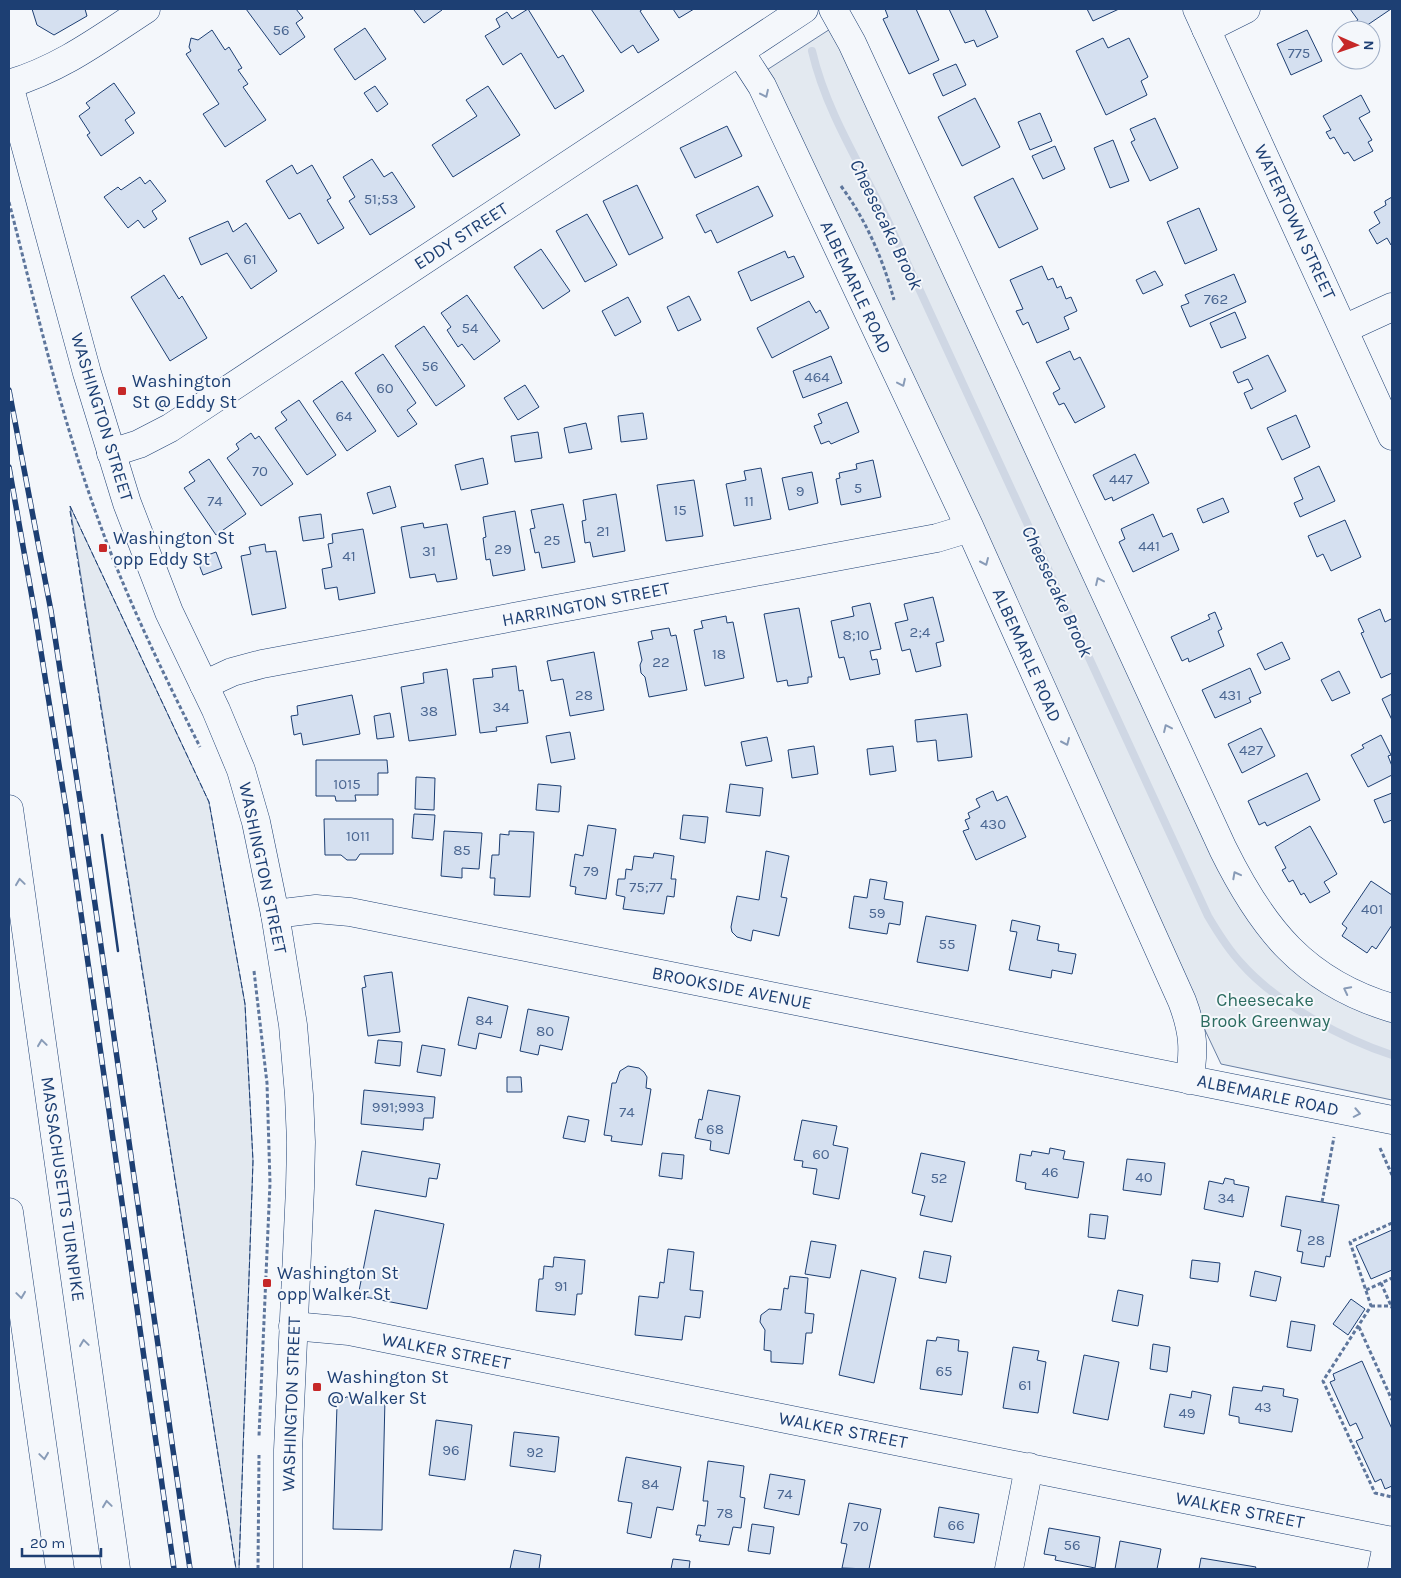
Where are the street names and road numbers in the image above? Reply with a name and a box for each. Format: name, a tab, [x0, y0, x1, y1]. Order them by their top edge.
street label: WATERTOWN STREET	[1249, 141, 1341, 303]
street label: EDDY STREET	[410, 197, 512, 275]
street label: ALBEMARLE ROAD	[816, 217, 896, 357]
street label: WASHINGTON STREET	[66, 330, 138, 504]
street label: HARRINGTON STREET	[500, 577, 672, 631]
street label: ALBEMARLE ROAD	[988, 585, 1066, 725]
street label: WASHINGTON STREET	[234, 780, 292, 956]
street label: BROOKSIDE AVENUE	[650, 962, 814, 1014]
street label: ALBEMARLE ROAD	[1195, 1069, 1341, 1121]
street label: MASSACHUSETTS TURNPIKE	[36, 1075, 90, 1303]
street label: WASHINGTON STREET	[277, 1316, 305, 1492]
street label: WALKER STREET	[380, 1328, 512, 1374]
street label: WALKER STREET	[777, 1407, 909, 1453]
street label: WALKER STREET	[1174, 1487, 1306, 1533]

